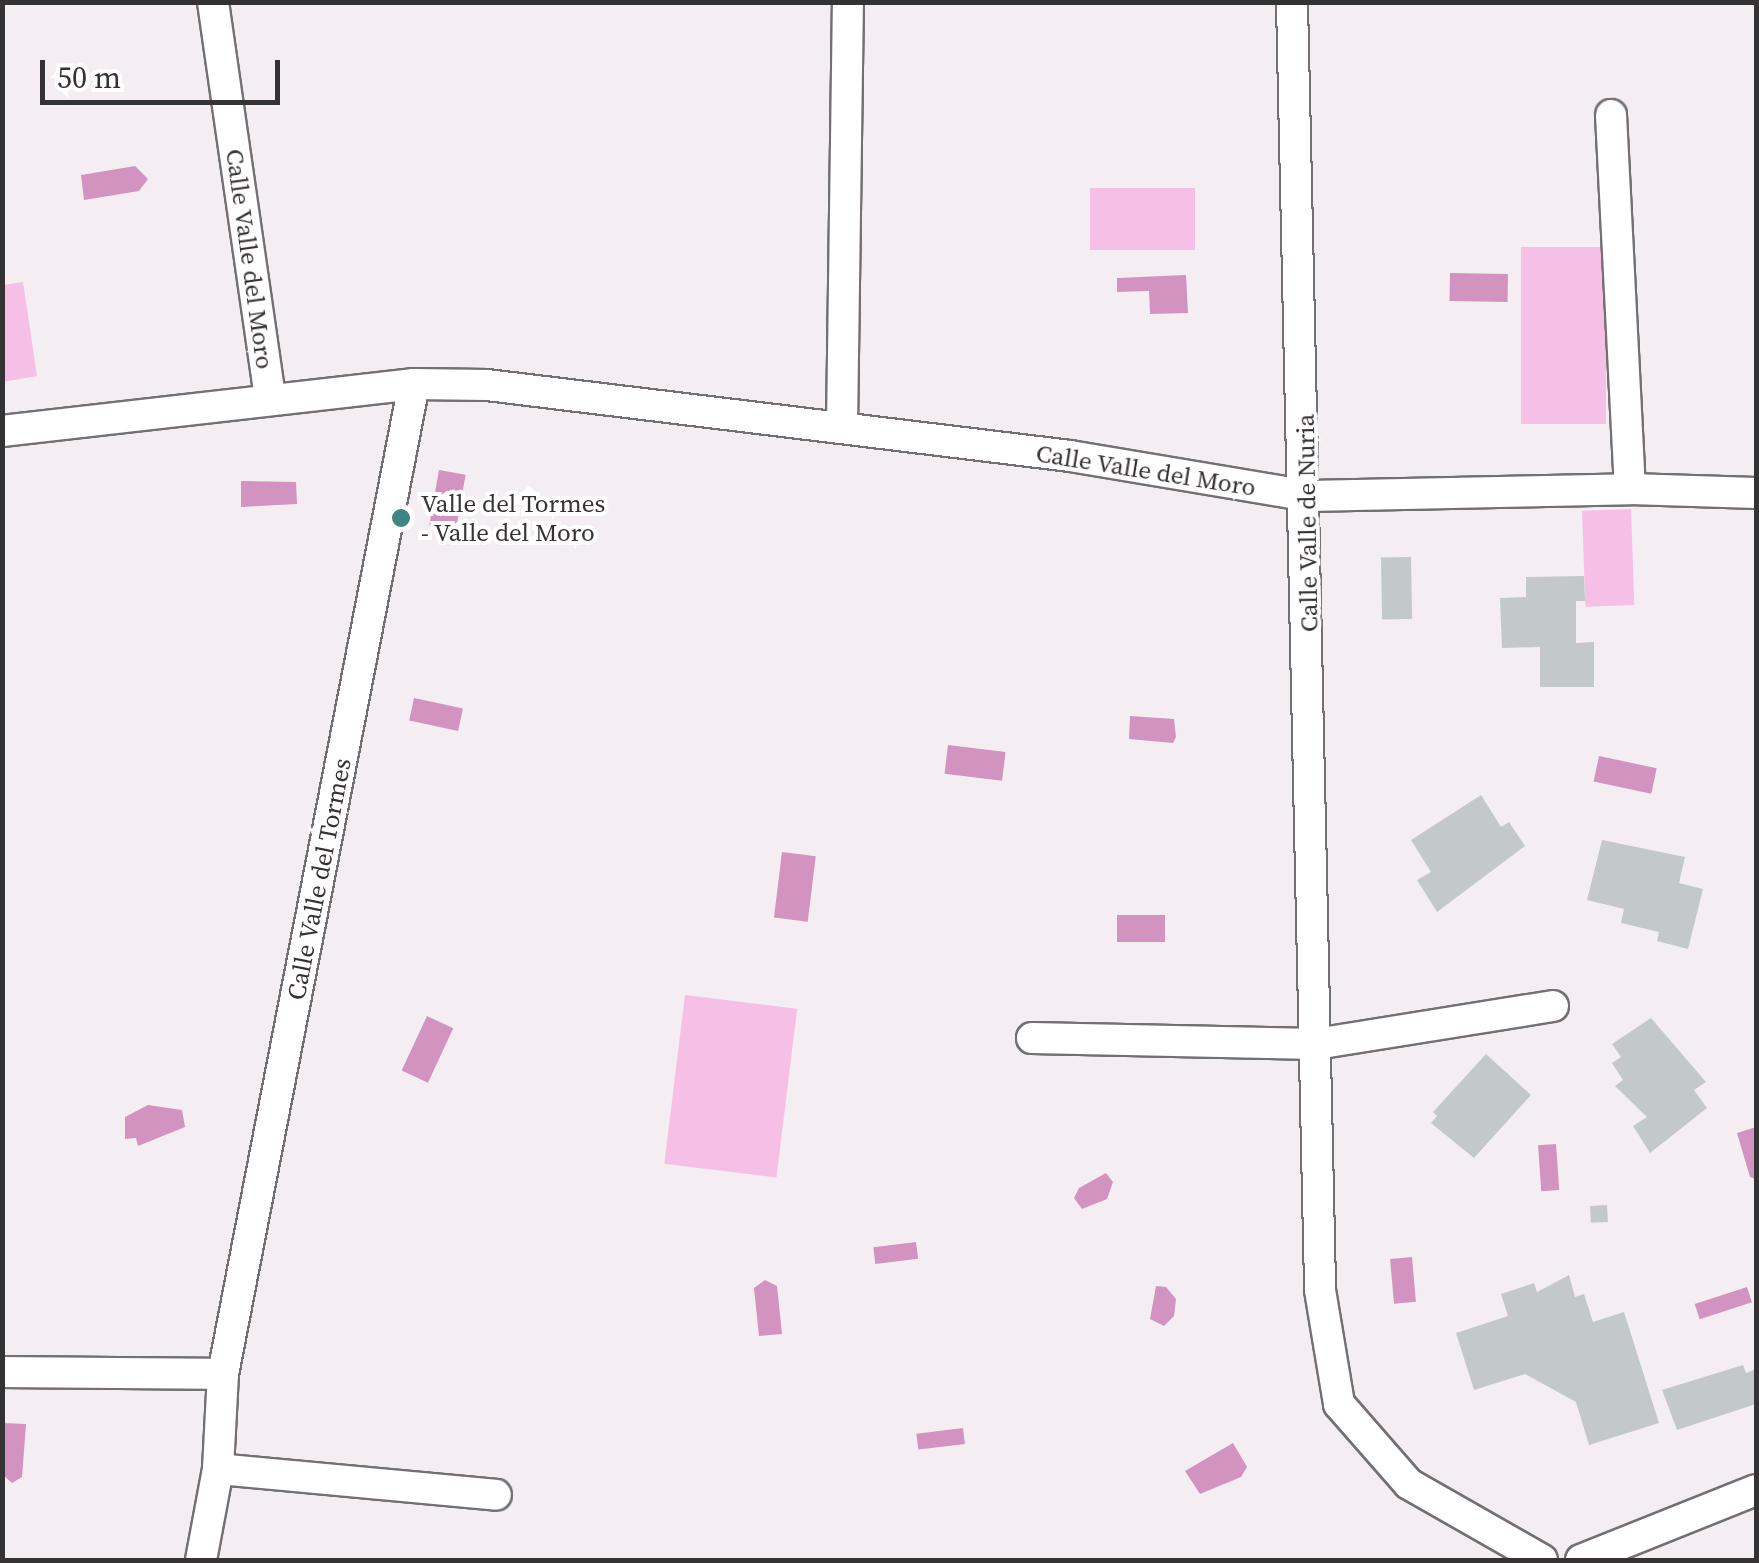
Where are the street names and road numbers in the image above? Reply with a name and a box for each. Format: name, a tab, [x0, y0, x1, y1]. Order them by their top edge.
street label: Calle Valle del Moro	[220, 147, 280, 371]
street label: Calle Valle de Nuria	[1290, 413, 1324, 633]
street label: Calle Valle del Moro	[1034, 438, 1258, 502]
street label: Calle Valle del Tormes	[281, 755, 357, 1003]

